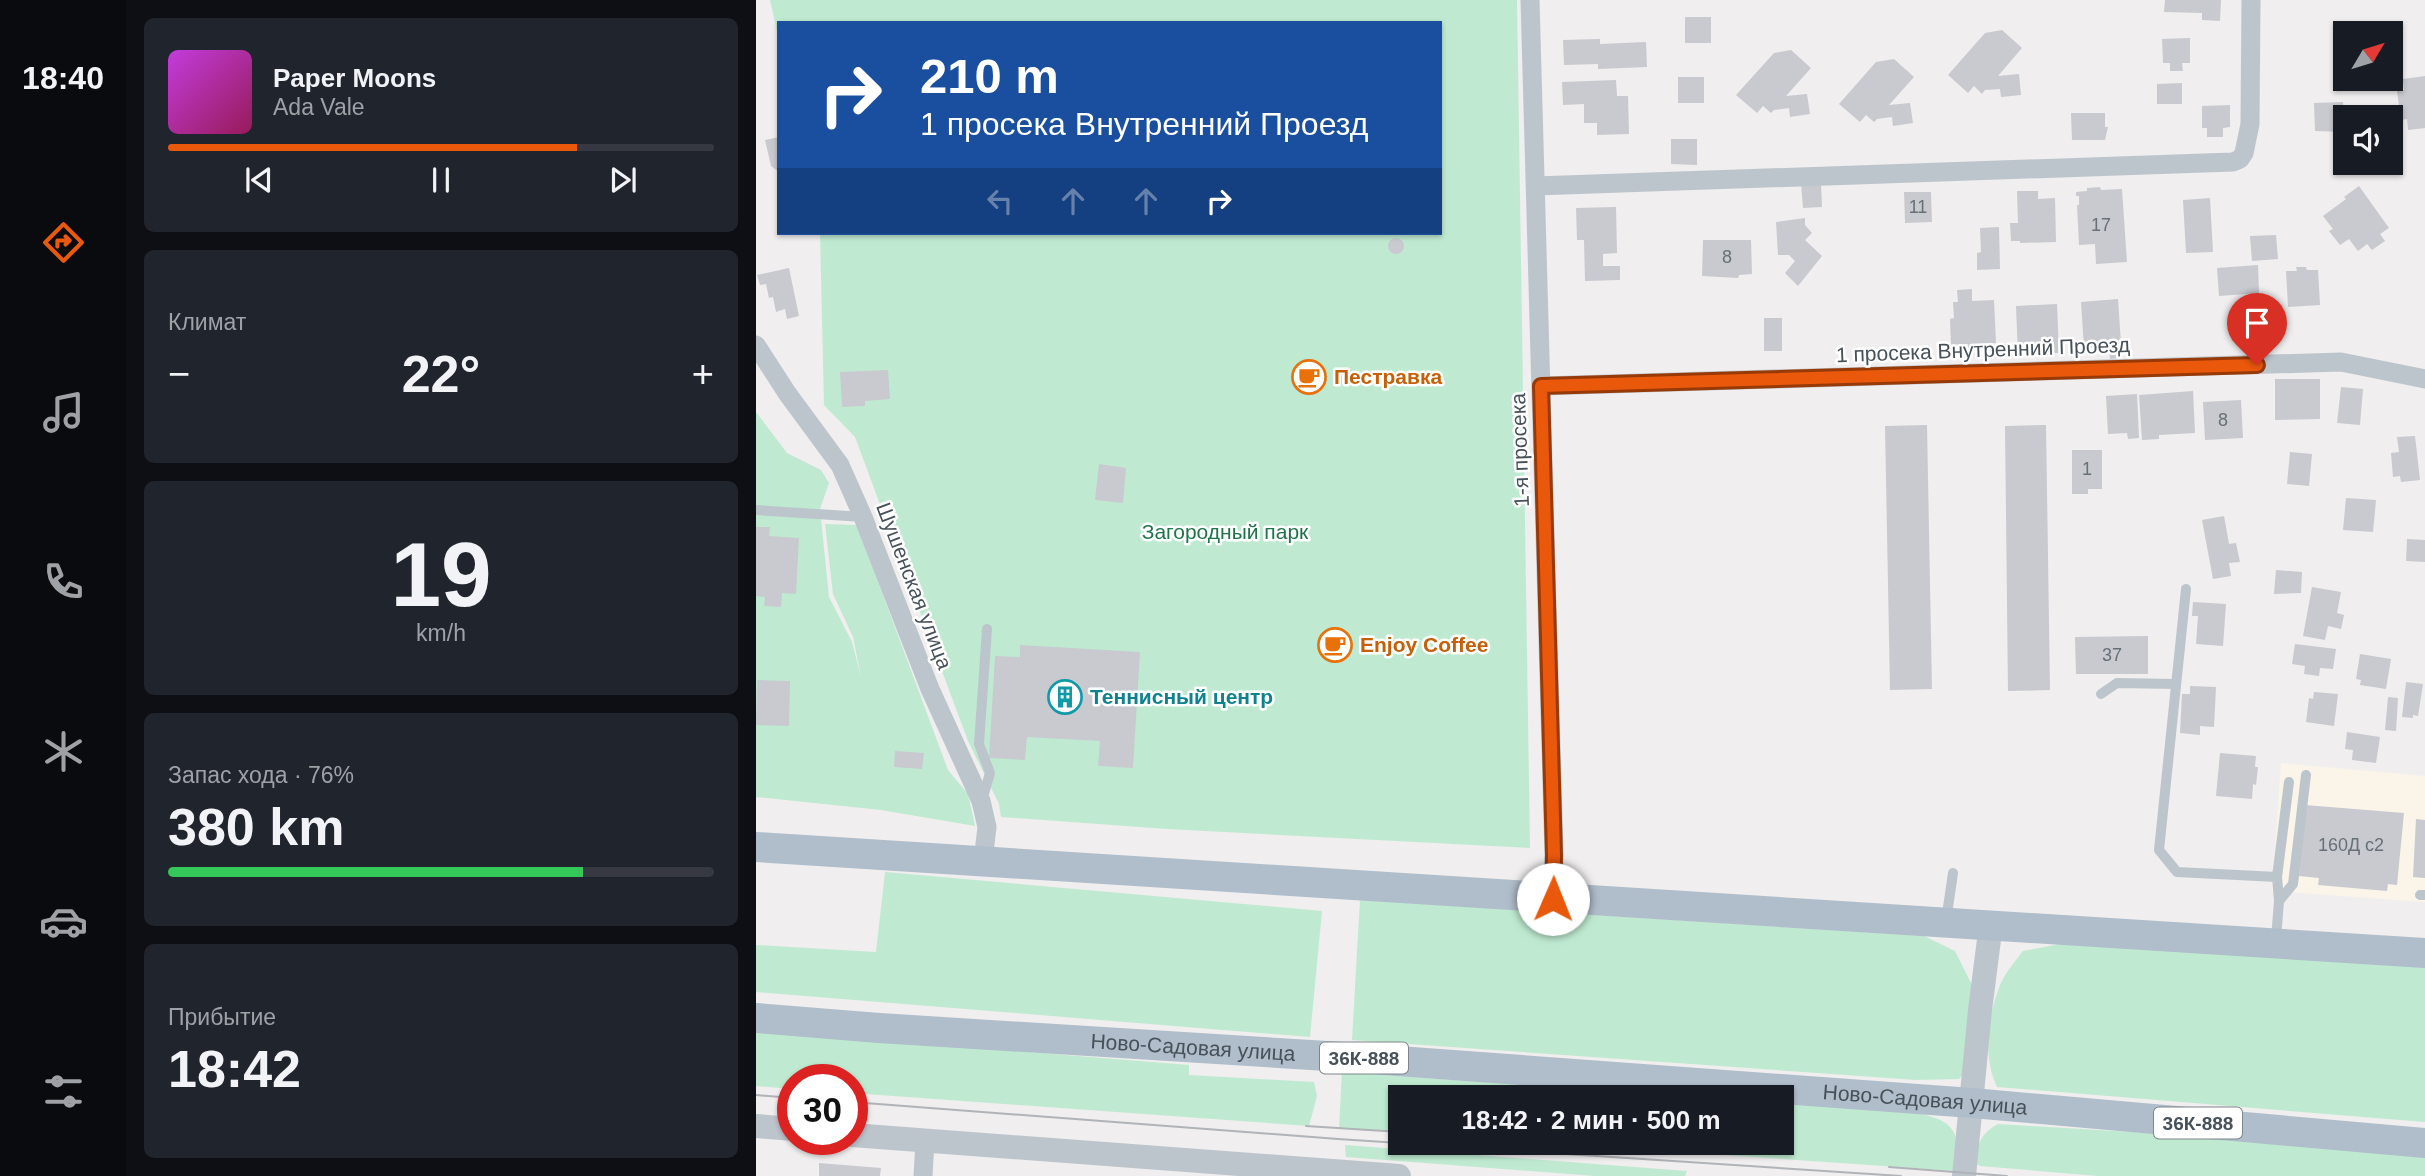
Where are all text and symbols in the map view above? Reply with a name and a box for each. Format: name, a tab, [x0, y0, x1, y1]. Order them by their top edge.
north arrow	[2333, 21, 2403, 91]
map controls	[2333, 21, 2403, 175]
icon: right	[805, 49, 896, 140]
text: 210 m	[920, 49, 1059, 103]
text: 18:40	[22, 60, 104, 96]
text: Paper Moons	[273, 63, 436, 93]
text: Ada Vale	[273, 94, 365, 120]
button: sound	[2333, 105, 2403, 175]
text: 1 просека Внутренний Проезд	[920, 106, 1368, 142]
icon: previous	[240, 161, 278, 199]
icon: pause	[422, 161, 460, 199]
icon: next	[604, 161, 642, 199]
icon: left	[981, 182, 1019, 220]
icon: ahead	[1054, 182, 1092, 220]
icon: ahead	[1127, 182, 1165, 220]
icon: right	[1200, 182, 1238, 220]
house number: 11	[1909, 197, 1927, 217]
house number: 17	[2091, 215, 2111, 235]
icon: directions	[39, 218, 88, 267]
house number: 8	[1722, 247, 1732, 267]
pin	[2227, 293, 2287, 365]
icon: arrive	[2238, 304, 2276, 342]
text: Климат	[168, 309, 246, 335]
street label: 1 просека Внутренний Проезд	[1836, 333, 2130, 366]
text: 22°	[402, 345, 480, 403]
text: −	[168, 353, 190, 395]
text: +	[692, 353, 714, 395]
cafe icon: Пестравка	[1290, 358, 1328, 396]
place label: Пестравка	[1334, 365, 1442, 388]
icon: music	[39, 388, 88, 437]
street label: 1-я просека	[1506, 392, 1533, 507]
house number: 8	[2218, 410, 2228, 430]
house number: 1	[2082, 459, 2092, 479]
street label: Шушенская улица	[872, 499, 957, 673]
park label: Загородный парк	[1142, 520, 1309, 543]
text: 19	[390, 524, 492, 625]
icon: phone	[39, 557, 88, 606]
text: km/h	[416, 620, 466, 646]
cafe icon: Enjoy Coffee	[1316, 626, 1354, 664]
place label: Enjoy Coffee	[1360, 633, 1488, 656]
house number: 37	[2102, 645, 2122, 665]
building icon: Теннисный центр	[1046, 678, 1084, 716]
place label: Теннисный центр	[1090, 685, 1273, 708]
icon: climate	[39, 727, 88, 776]
text: Запас хода · 76%	[168, 762, 354, 788]
text: 380 km	[168, 798, 344, 856]
house number: 160Д с2	[2318, 835, 2384, 855]
position arrow	[1516, 862, 1590, 936]
icon: car	[39, 897, 88, 946]
text: Прибытие	[168, 1004, 276, 1030]
street label: Ново-Садовая улица	[1090, 1029, 1296, 1065]
text: 18:42	[168, 1040, 301, 1098]
road number: 36К-888	[1320, 1042, 1408, 1074]
speed limit sign: 30	[777, 1064, 868, 1155]
icon: filters	[39, 1067, 88, 1116]
street label: Ново-Садовая улица	[1822, 1080, 2029, 1119]
text: 18:42 · 2 мин · 500 m	[1461, 1105, 1721, 1135]
road number: 36К-888	[2154, 1107, 2242, 1138]

